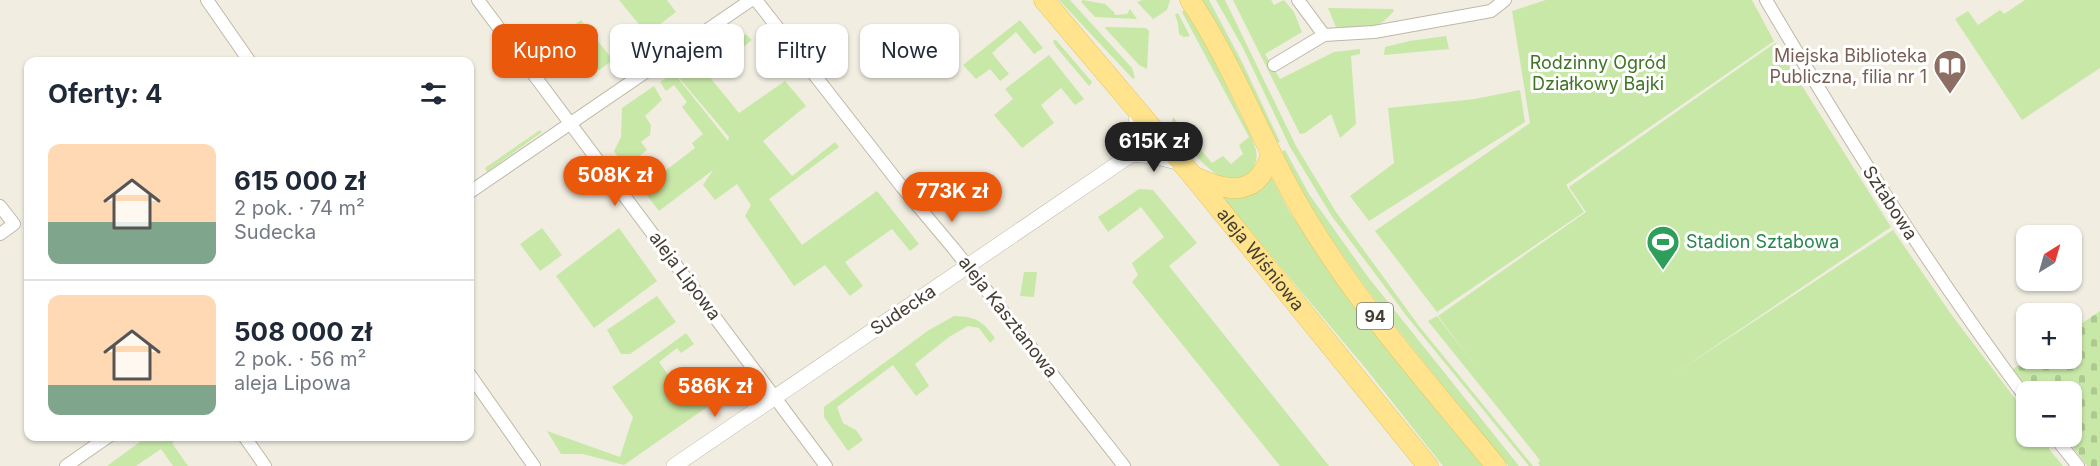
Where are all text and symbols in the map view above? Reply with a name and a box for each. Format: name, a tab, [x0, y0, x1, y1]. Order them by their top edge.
chip: Kupno	[492, 24, 598, 78]
chip: Wynajem	[610, 24, 744, 78]
chip: Filtry	[756, 24, 848, 78]
chip: Nowe	[860, 24, 959, 78]
place label: Miejska Biblioteka Publiczna, filia nr 1	[1769, 45, 1927, 87]
library icon: Miejska Biblioteka Publiczna, filia nr 1	[1932, 48, 1968, 95]
park label: Rodzinny Ogród Działkowy Bajki	[1530, 52, 1666, 94]
icon: filters	[417, 77, 450, 110]
text: Oferty: 4	[48, 78, 163, 109]
pin: 615K zł	[1099, 122, 1209, 173]
text: 615K zł	[1119, 129, 1189, 153]
pin: 508K zł	[560, 156, 670, 207]
street label: Sztabowa	[1859, 162, 1922, 244]
text: 508K zł	[577, 163, 653, 187]
text: 615 000 zł	[234, 165, 366, 196]
icon: home	[96, 168, 168, 240]
pin: 773K zł	[897, 172, 1007, 223]
text: 773K zł	[916, 179, 988, 203]
text: 2 pok. · 74 m²	[234, 196, 365, 220]
street label: aleja Wiśniowa	[1213, 203, 1309, 315]
text: Sudecka	[234, 220, 316, 244]
sports icon: Stadion Sztabowa	[1645, 224, 1681, 271]
north arrow	[2016, 225, 2082, 291]
map controls	[2016, 225, 2082, 447]
street label: aleja Lipowa	[645, 227, 725, 324]
place label: Stadion Sztabowa	[1686, 231, 1839, 252]
street label: aleja Kasztanowa	[955, 252, 1062, 382]
street label: Sudecka	[866, 280, 939, 339]
road number: 94	[1357, 303, 1393, 329]
button: +	[2016, 303, 2082, 369]
text: 508 000 zł	[234, 316, 372, 347]
icon: home	[96, 319, 168, 391]
text: 2 pok. · 56 m²	[234, 347, 366, 371]
pin: 586K zł	[660, 367, 770, 418]
text: aleja Lipowa	[234, 371, 351, 395]
text: 586K zł	[678, 374, 752, 398]
button: −	[2016, 381, 2082, 447]

